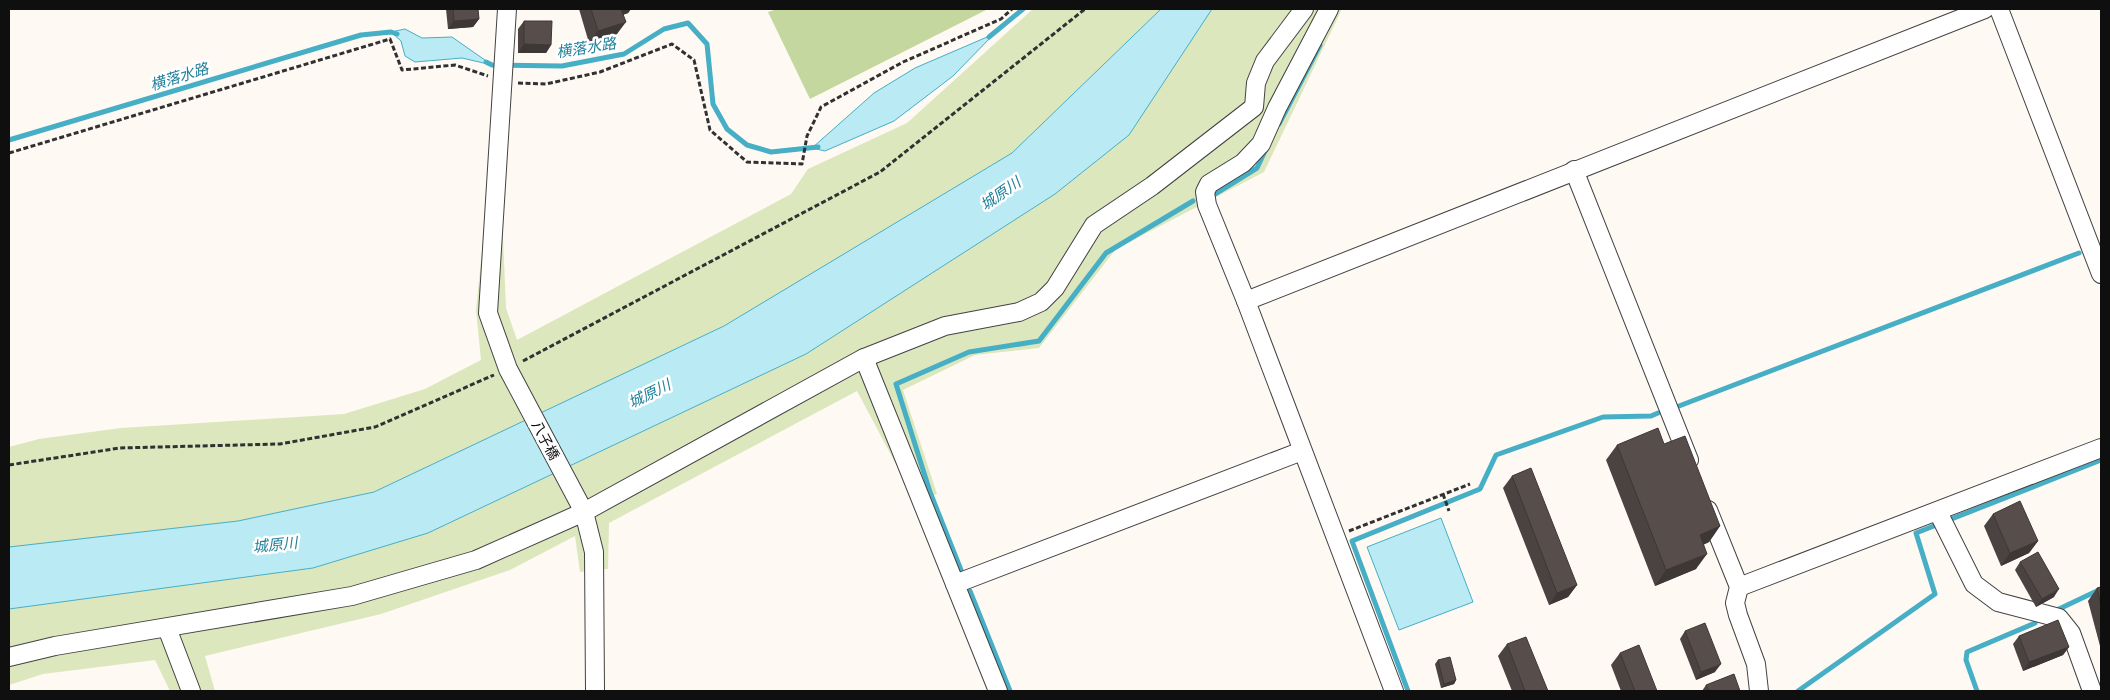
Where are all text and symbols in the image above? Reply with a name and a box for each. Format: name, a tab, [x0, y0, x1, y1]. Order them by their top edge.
water label: 横落水路	[555, 32, 619, 62]
water label: 横落水路	[147, 57, 213, 94]
water label: 城原川	[976, 171, 1026, 214]
water label: 城原川	[624, 373, 675, 412]
street label: 八子橋	[528, 417, 564, 463]
water label: 城原川	[252, 531, 300, 556]

